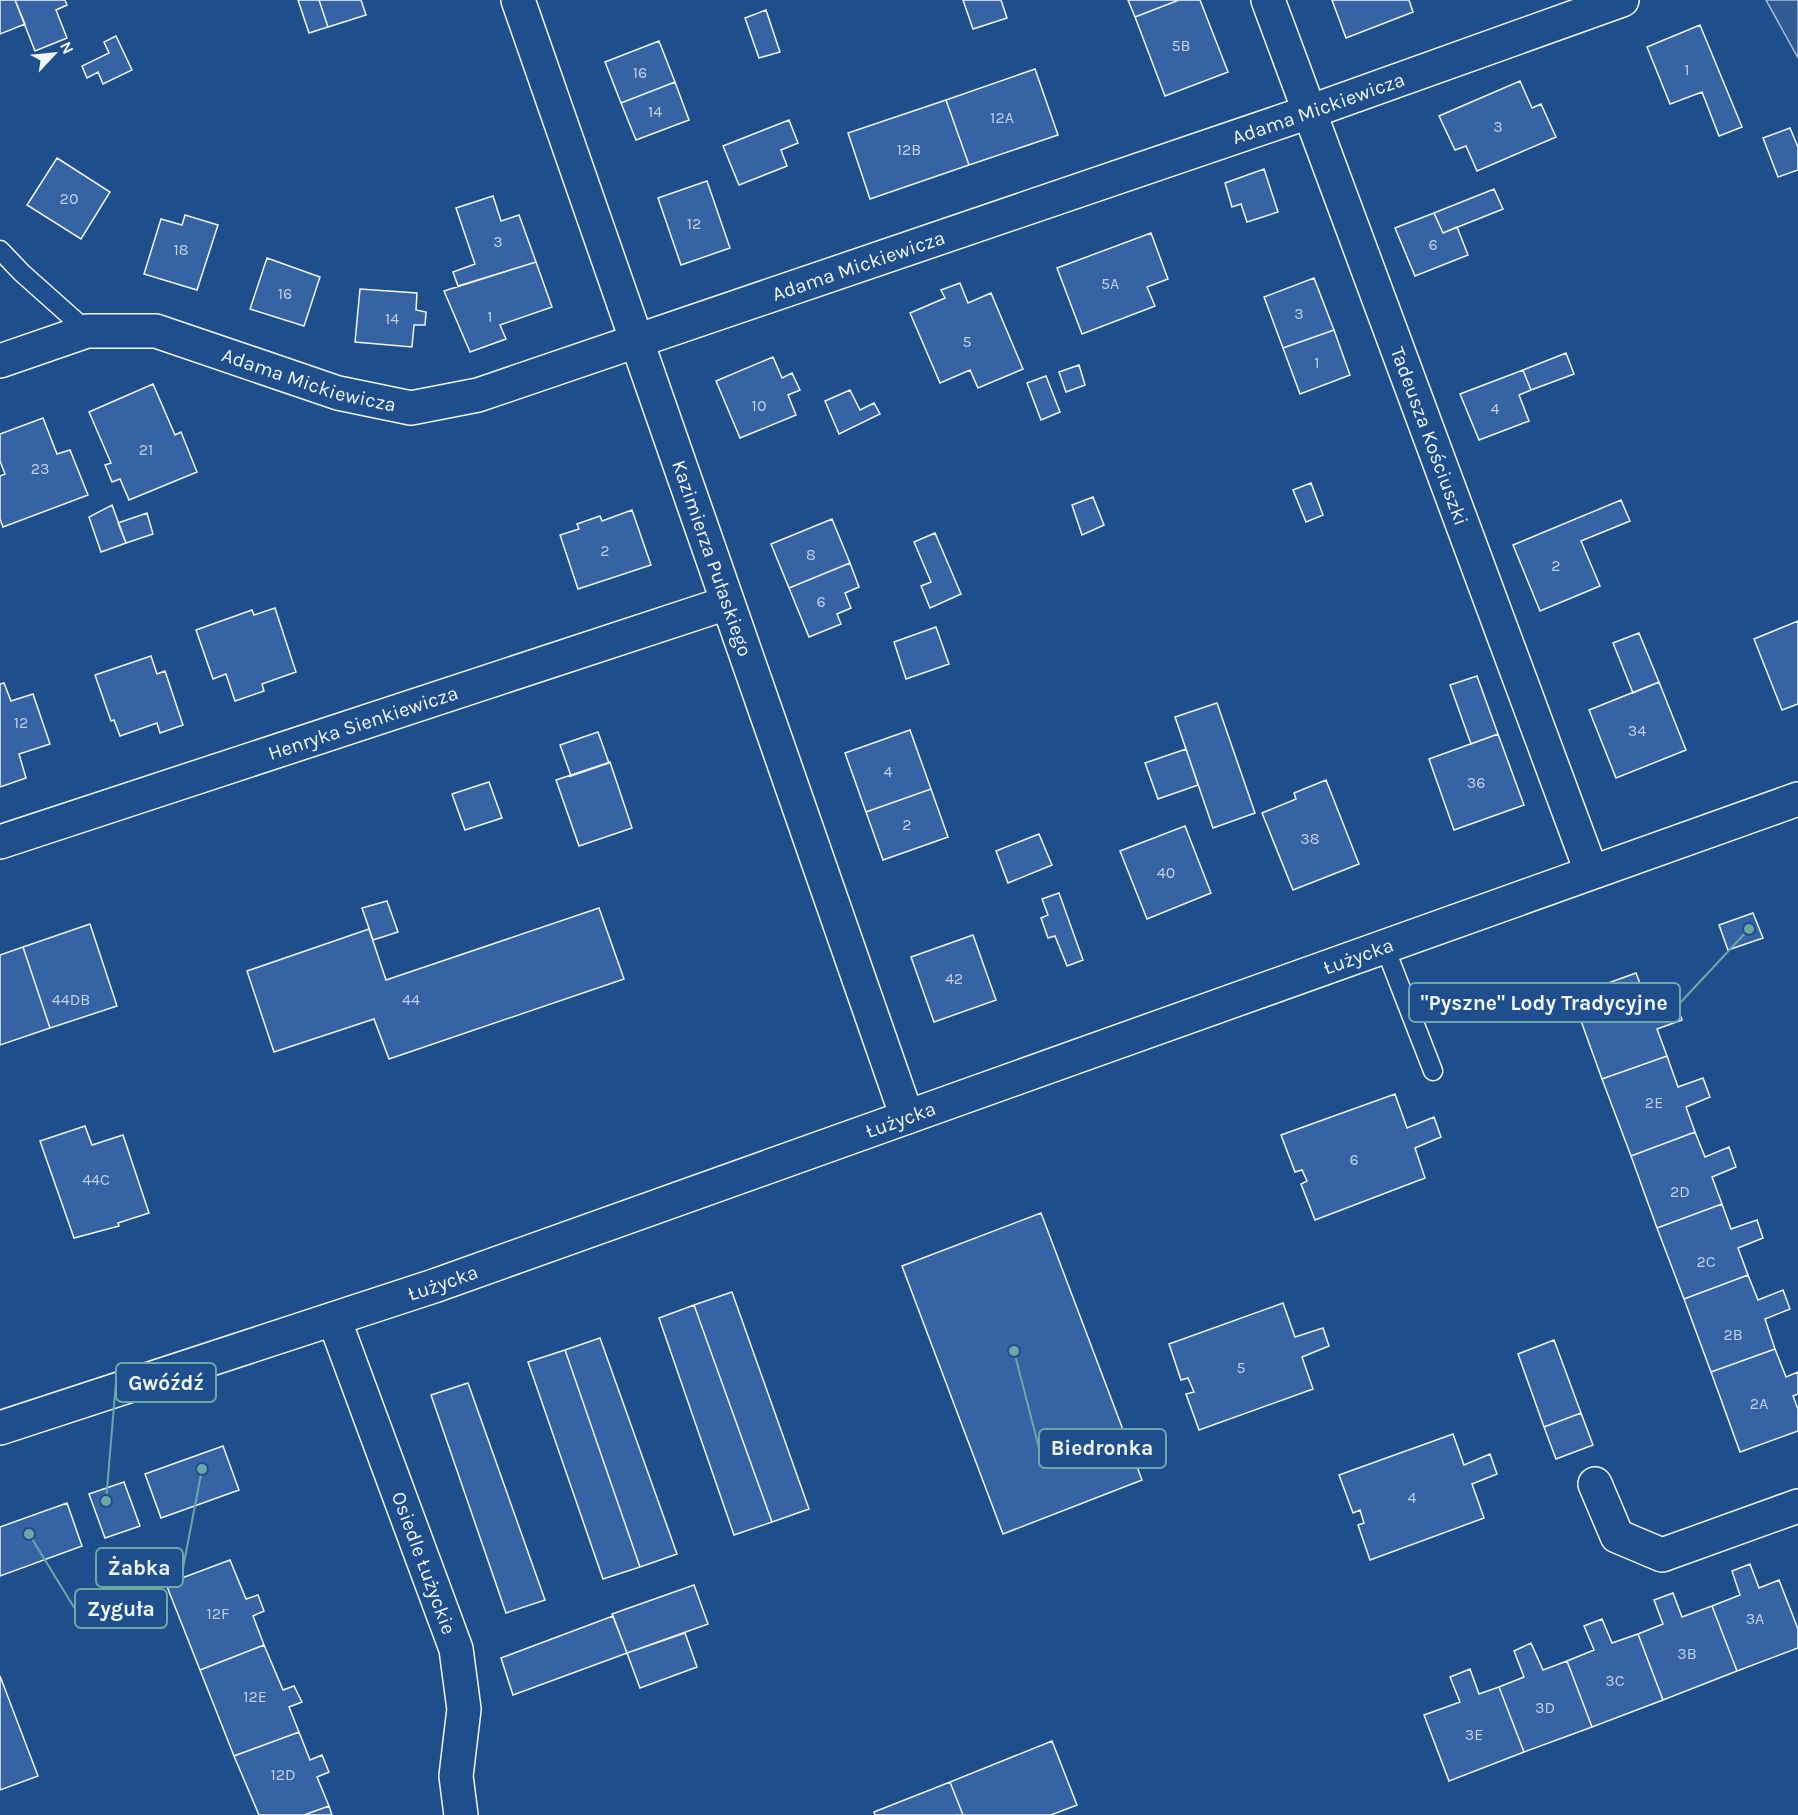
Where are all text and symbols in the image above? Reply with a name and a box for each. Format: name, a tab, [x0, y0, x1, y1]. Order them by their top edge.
north arrow	[24, 24, 84, 84]
house number: 5B	[1172, 36, 1190, 55]
text: N	[56, 38, 78, 57]
house number: 1	[1684, 60, 1690, 79]
house number: 16	[633, 63, 647, 82]
street label: Adama Mickiewicza	[1229, 67, 1408, 149]
house number: 14	[648, 102, 662, 121]
house number: 12A	[990, 108, 1014, 127]
house number: 3	[1493, 117, 1503, 136]
house number: 12B	[897, 140, 921, 159]
house number: 20	[60, 189, 78, 208]
house number: 12	[687, 214, 701, 233]
street label: Adama Mickiewicza	[769, 225, 948, 305]
house number: 3	[493, 232, 503, 251]
house number: 6	[1428, 235, 1438, 254]
house number: 18	[173, 240, 189, 259]
house number: 5A	[1101, 274, 1119, 293]
house number: 16	[278, 284, 292, 303]
house number: 3	[1294, 304, 1304, 323]
house number: 1	[487, 307, 493, 326]
house number: 14	[385, 309, 399, 328]
house number: 5	[962, 332, 972, 351]
street label: Adama Mickiewicza	[219, 343, 398, 416]
street label: Tadeusza Kościuszki	[1386, 344, 1473, 528]
house number: 1	[1314, 353, 1320, 372]
house number: 10	[752, 396, 766, 415]
house number: 4	[1491, 399, 1500, 418]
house number: 21	[139, 440, 153, 459]
street label: Kazimierza Pułaskiego	[668, 457, 757, 659]
house number: 23	[31, 459, 49, 478]
house number: 2	[600, 541, 610, 560]
house number: 8	[806, 545, 816, 564]
house number: 2	[1551, 556, 1561, 575]
house number: 6	[816, 592, 826, 611]
street label: Henryka Sienkiewicza	[265, 681, 461, 765]
house number: 12	[14, 713, 28, 732]
house number: 34	[1628, 721, 1646, 740]
house number: 4	[884, 762, 893, 781]
house number: 36	[1467, 773, 1485, 792]
house number: 2	[902, 815, 912, 834]
house number: 38	[1300, 829, 1320, 848]
house number: 40	[1157, 863, 1175, 882]
street label: Łużycka	[1320, 933, 1396, 979]
house number: 42	[945, 969, 963, 988]
callout: "Pyszne" Lody Tradycyjne	[1409, 983, 1680, 1022]
house number: 44DB	[52, 990, 90, 1009]
house number: 44	[402, 990, 420, 1009]
text: "Pyszne" Lody Tradycyjne	[1420, 991, 1668, 1015]
house number: 2E	[1645, 1093, 1663, 1112]
street label: Łużycka	[862, 1096, 939, 1143]
house number: 6	[1349, 1150, 1359, 1169]
house number: 44C	[82, 1170, 110, 1189]
house number: 2D	[1670, 1182, 1690, 1201]
house number: 2C	[1696, 1252, 1716, 1271]
street label: Łużycka	[405, 1260, 481, 1305]
house number: 2B	[1723, 1325, 1743, 1344]
house number: 5	[1236, 1358, 1246, 1377]
callout: Gwóźdź	[116, 1363, 216, 1402]
text: Gwóźdź	[128, 1371, 204, 1395]
house number: 2A	[1750, 1394, 1768, 1413]
callout: Biedronka	[1039, 1429, 1166, 1468]
text: Biedronka	[1051, 1436, 1153, 1460]
street label: Osiedle Łużyckie	[387, 1488, 461, 1637]
house number: 4	[1408, 1488, 1417, 1507]
callout: Żabka	[96, 1548, 183, 1587]
text: Żabka	[107, 1555, 171, 1580]
callout: Zyguła	[75, 1589, 167, 1628]
text: Zyguła	[87, 1597, 155, 1621]
house number: 12F	[207, 1604, 229, 1623]
house number: 3A	[1746, 1609, 1764, 1628]
house number: 3B	[1677, 1644, 1697, 1663]
house number: 3C	[1605, 1671, 1625, 1690]
house number: 12E	[243, 1687, 267, 1706]
house number: 3D	[1535, 1698, 1555, 1717]
house number: 3E	[1465, 1725, 1483, 1744]
house number: 12D	[270, 1765, 296, 1784]

